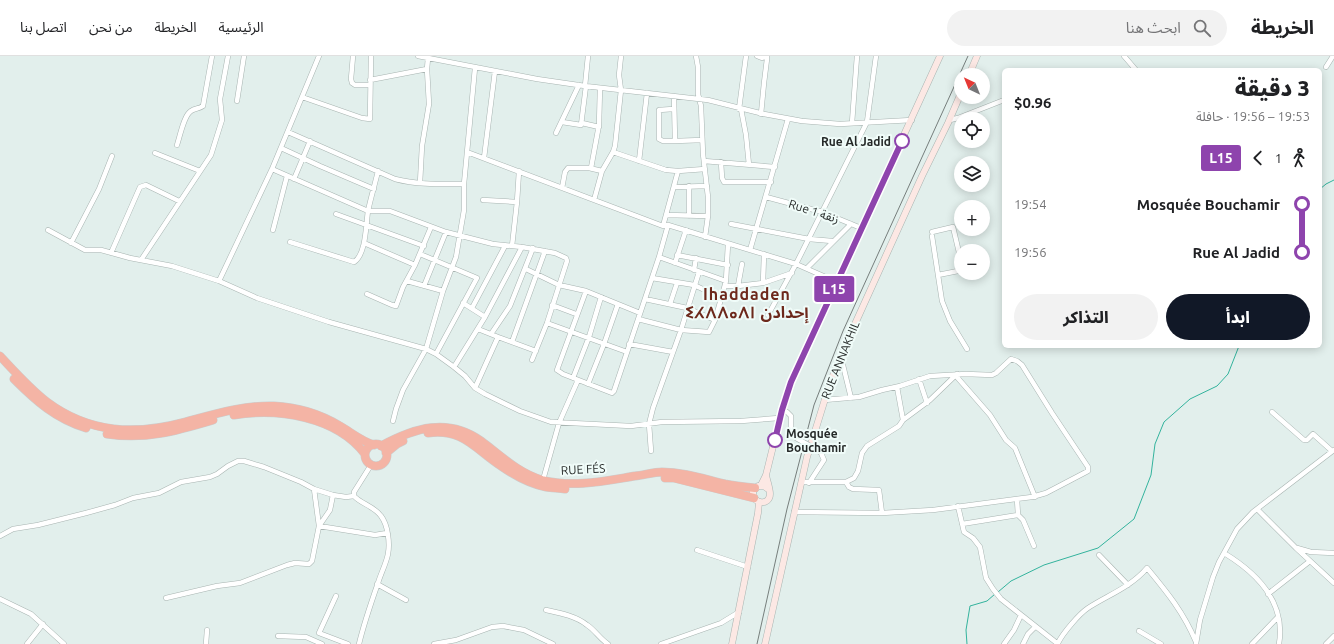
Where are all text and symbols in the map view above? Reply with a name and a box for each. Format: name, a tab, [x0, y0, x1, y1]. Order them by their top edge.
search box	[947, 10, 1227, 46]
text: الخريطة	[1251, 16, 1314, 38]
icon: search	[1191, 17, 1213, 39]
text: اتصل بنا	[20, 19, 67, 35]
text: من نحن	[89, 19, 133, 35]
text: الخريطة	[155, 19, 197, 35]
text: الرئيسية	[219, 19, 264, 35]
text: ابحث هنا	[1126, 19, 1181, 36]
north arrow	[954, 68, 990, 104]
map controls	[954, 68, 990, 280]
text: 3 دقيقة	[1235, 75, 1310, 100]
text: $0.96	[1014, 94, 1052, 111]
text: 19:53 – 19:56 · حافلة	[1196, 109, 1310, 123]
button: locate	[954, 112, 990, 148]
marker: Rue Al Jadid	[894, 133, 910, 149]
place label: Rue Al Jadid	[821, 135, 891, 148]
icon: back	[1247, 147, 1269, 169]
icon: walk	[1288, 147, 1310, 169]
text: L15	[1209, 150, 1233, 166]
text: 1	[1275, 151, 1282, 165]
button: layers	[954, 156, 990, 192]
text: Mosquée Bouchamir	[1137, 196, 1280, 213]
street label: Rue 1 زنقة	[787, 197, 841, 226]
text: 19:54	[1014, 197, 1047, 211]
button: +	[954, 200, 990, 236]
button: −	[954, 244, 990, 280]
text: Rue Al Jadid	[1193, 244, 1280, 261]
text: 19:56	[1014, 245, 1047, 259]
line badge: L15	[811, 276, 857, 302]
text: L15	[822, 281, 846, 297]
district label: Ihaddaden ⵉⵃⴷⴷⴰⴷⵏ إحدادن	[685, 285, 809, 324]
button: التذاكر	[1014, 294, 1158, 340]
button: ابدأ	[1166, 294, 1310, 340]
street label: RUE ANNAKHIL	[818, 319, 862, 401]
place label: Mosquée Bouchamir	[786, 427, 846, 454]
marker: Mosquée Bouchamir	[767, 432, 783, 448]
street label: RUE FÉS	[560, 461, 606, 477]

